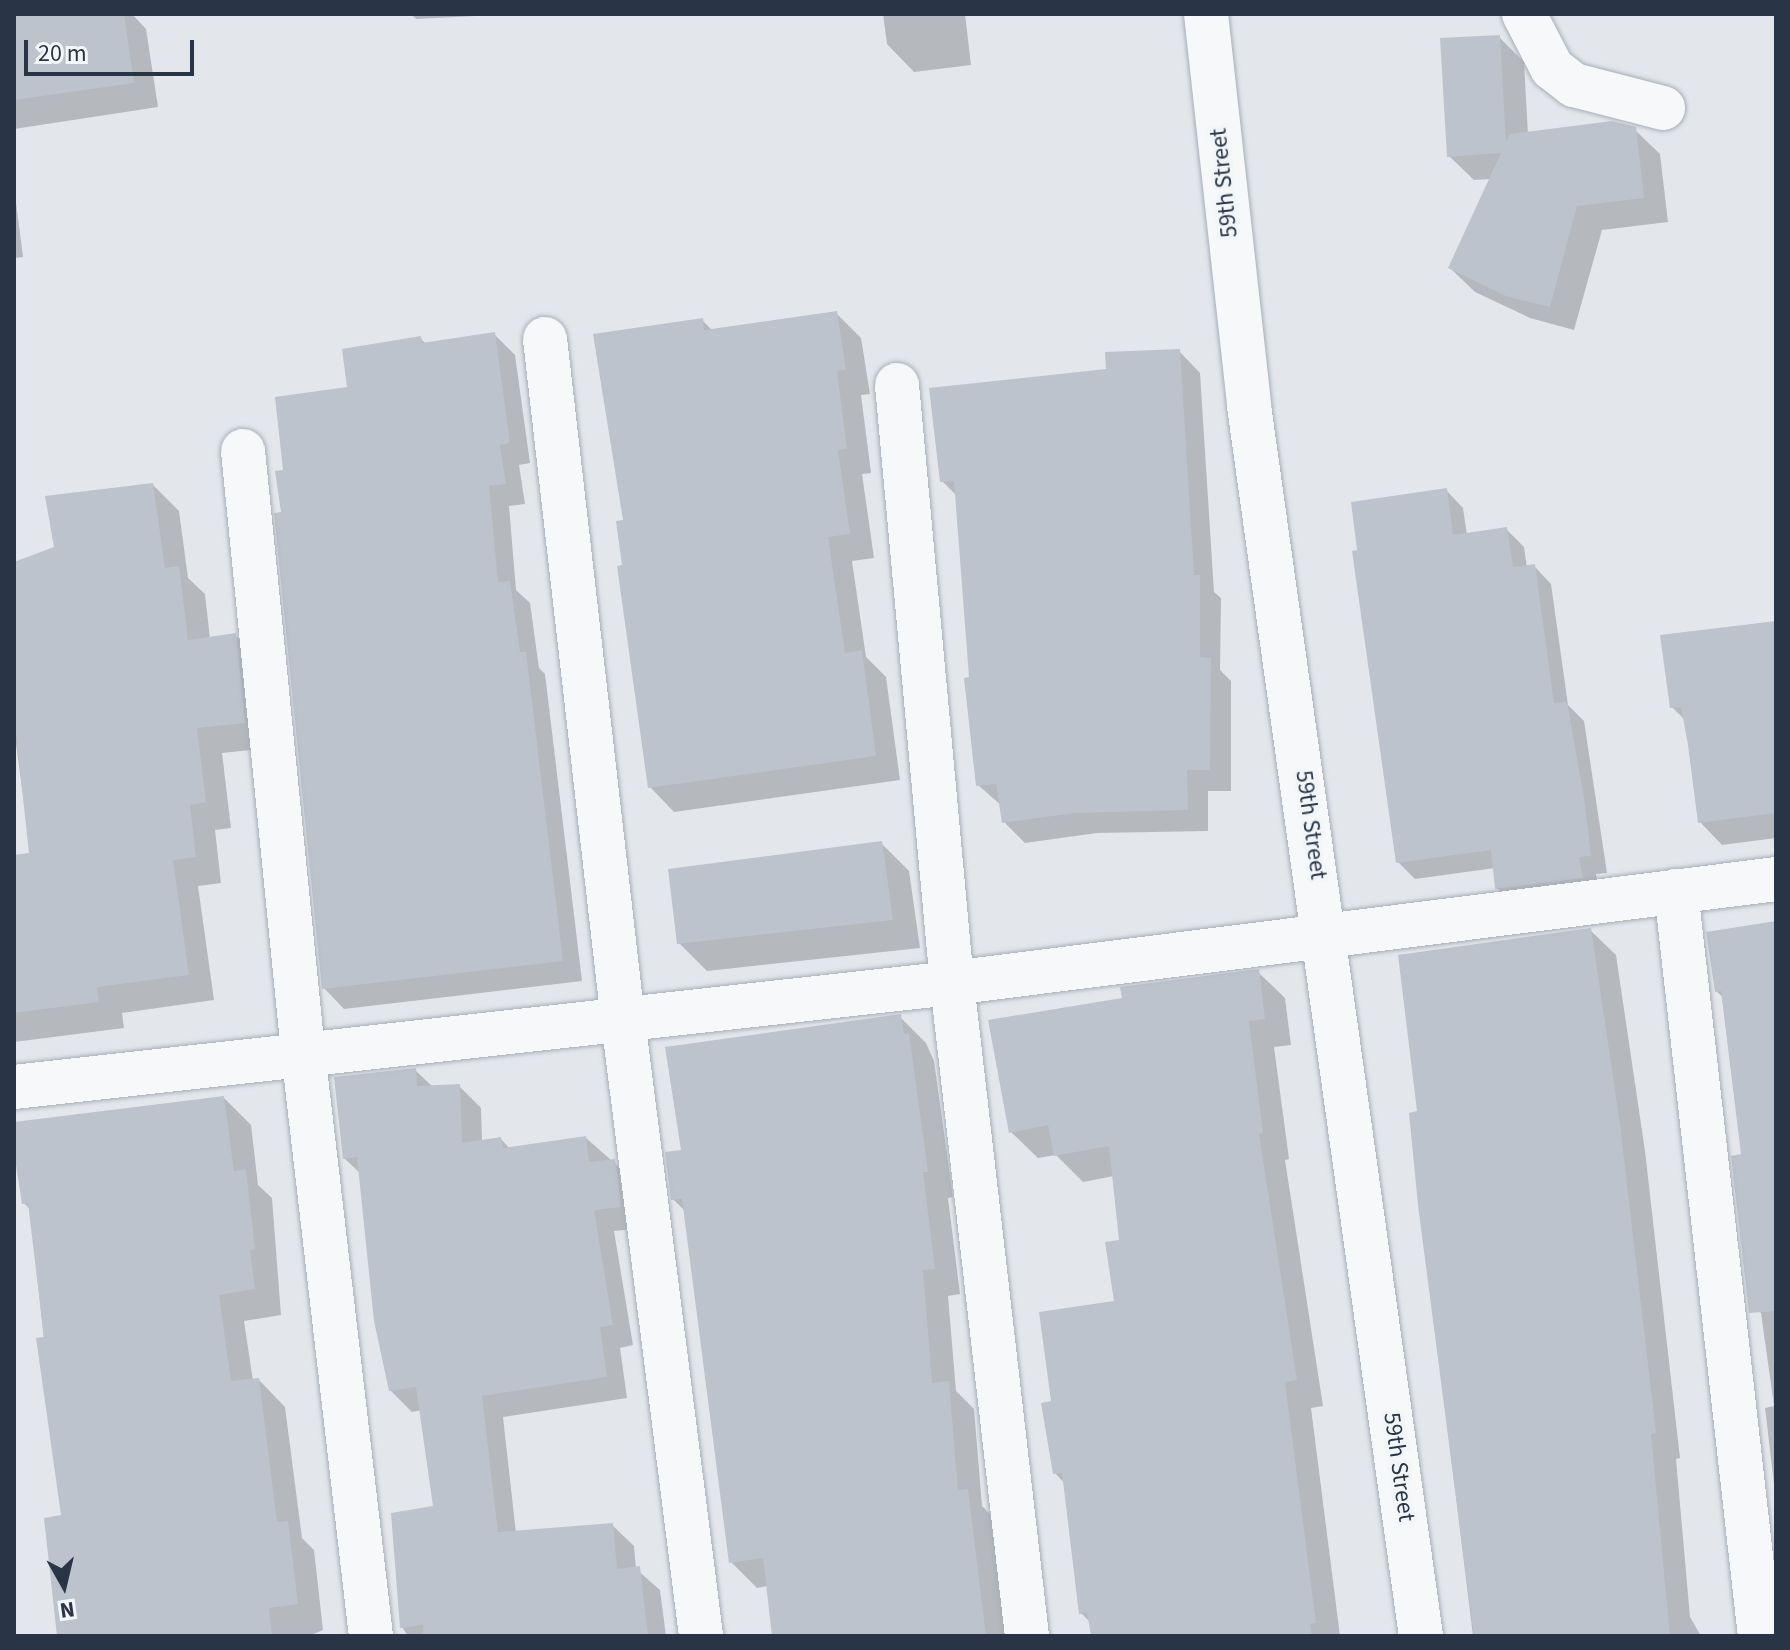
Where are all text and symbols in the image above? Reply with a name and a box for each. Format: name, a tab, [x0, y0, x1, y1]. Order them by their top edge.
scale bar	[28, 24, 198, 74]
text: 20 m	[38, 36, 87, 71]
street label: 59th Street	[1204, 127, 1244, 239]
street label: 59th Street	[1289, 769, 1333, 881]
street label: 59th Street	[1377, 1411, 1421, 1523]
north arrow	[24, 1546, 104, 1626]
text: N	[58, 1593, 77, 1627]

